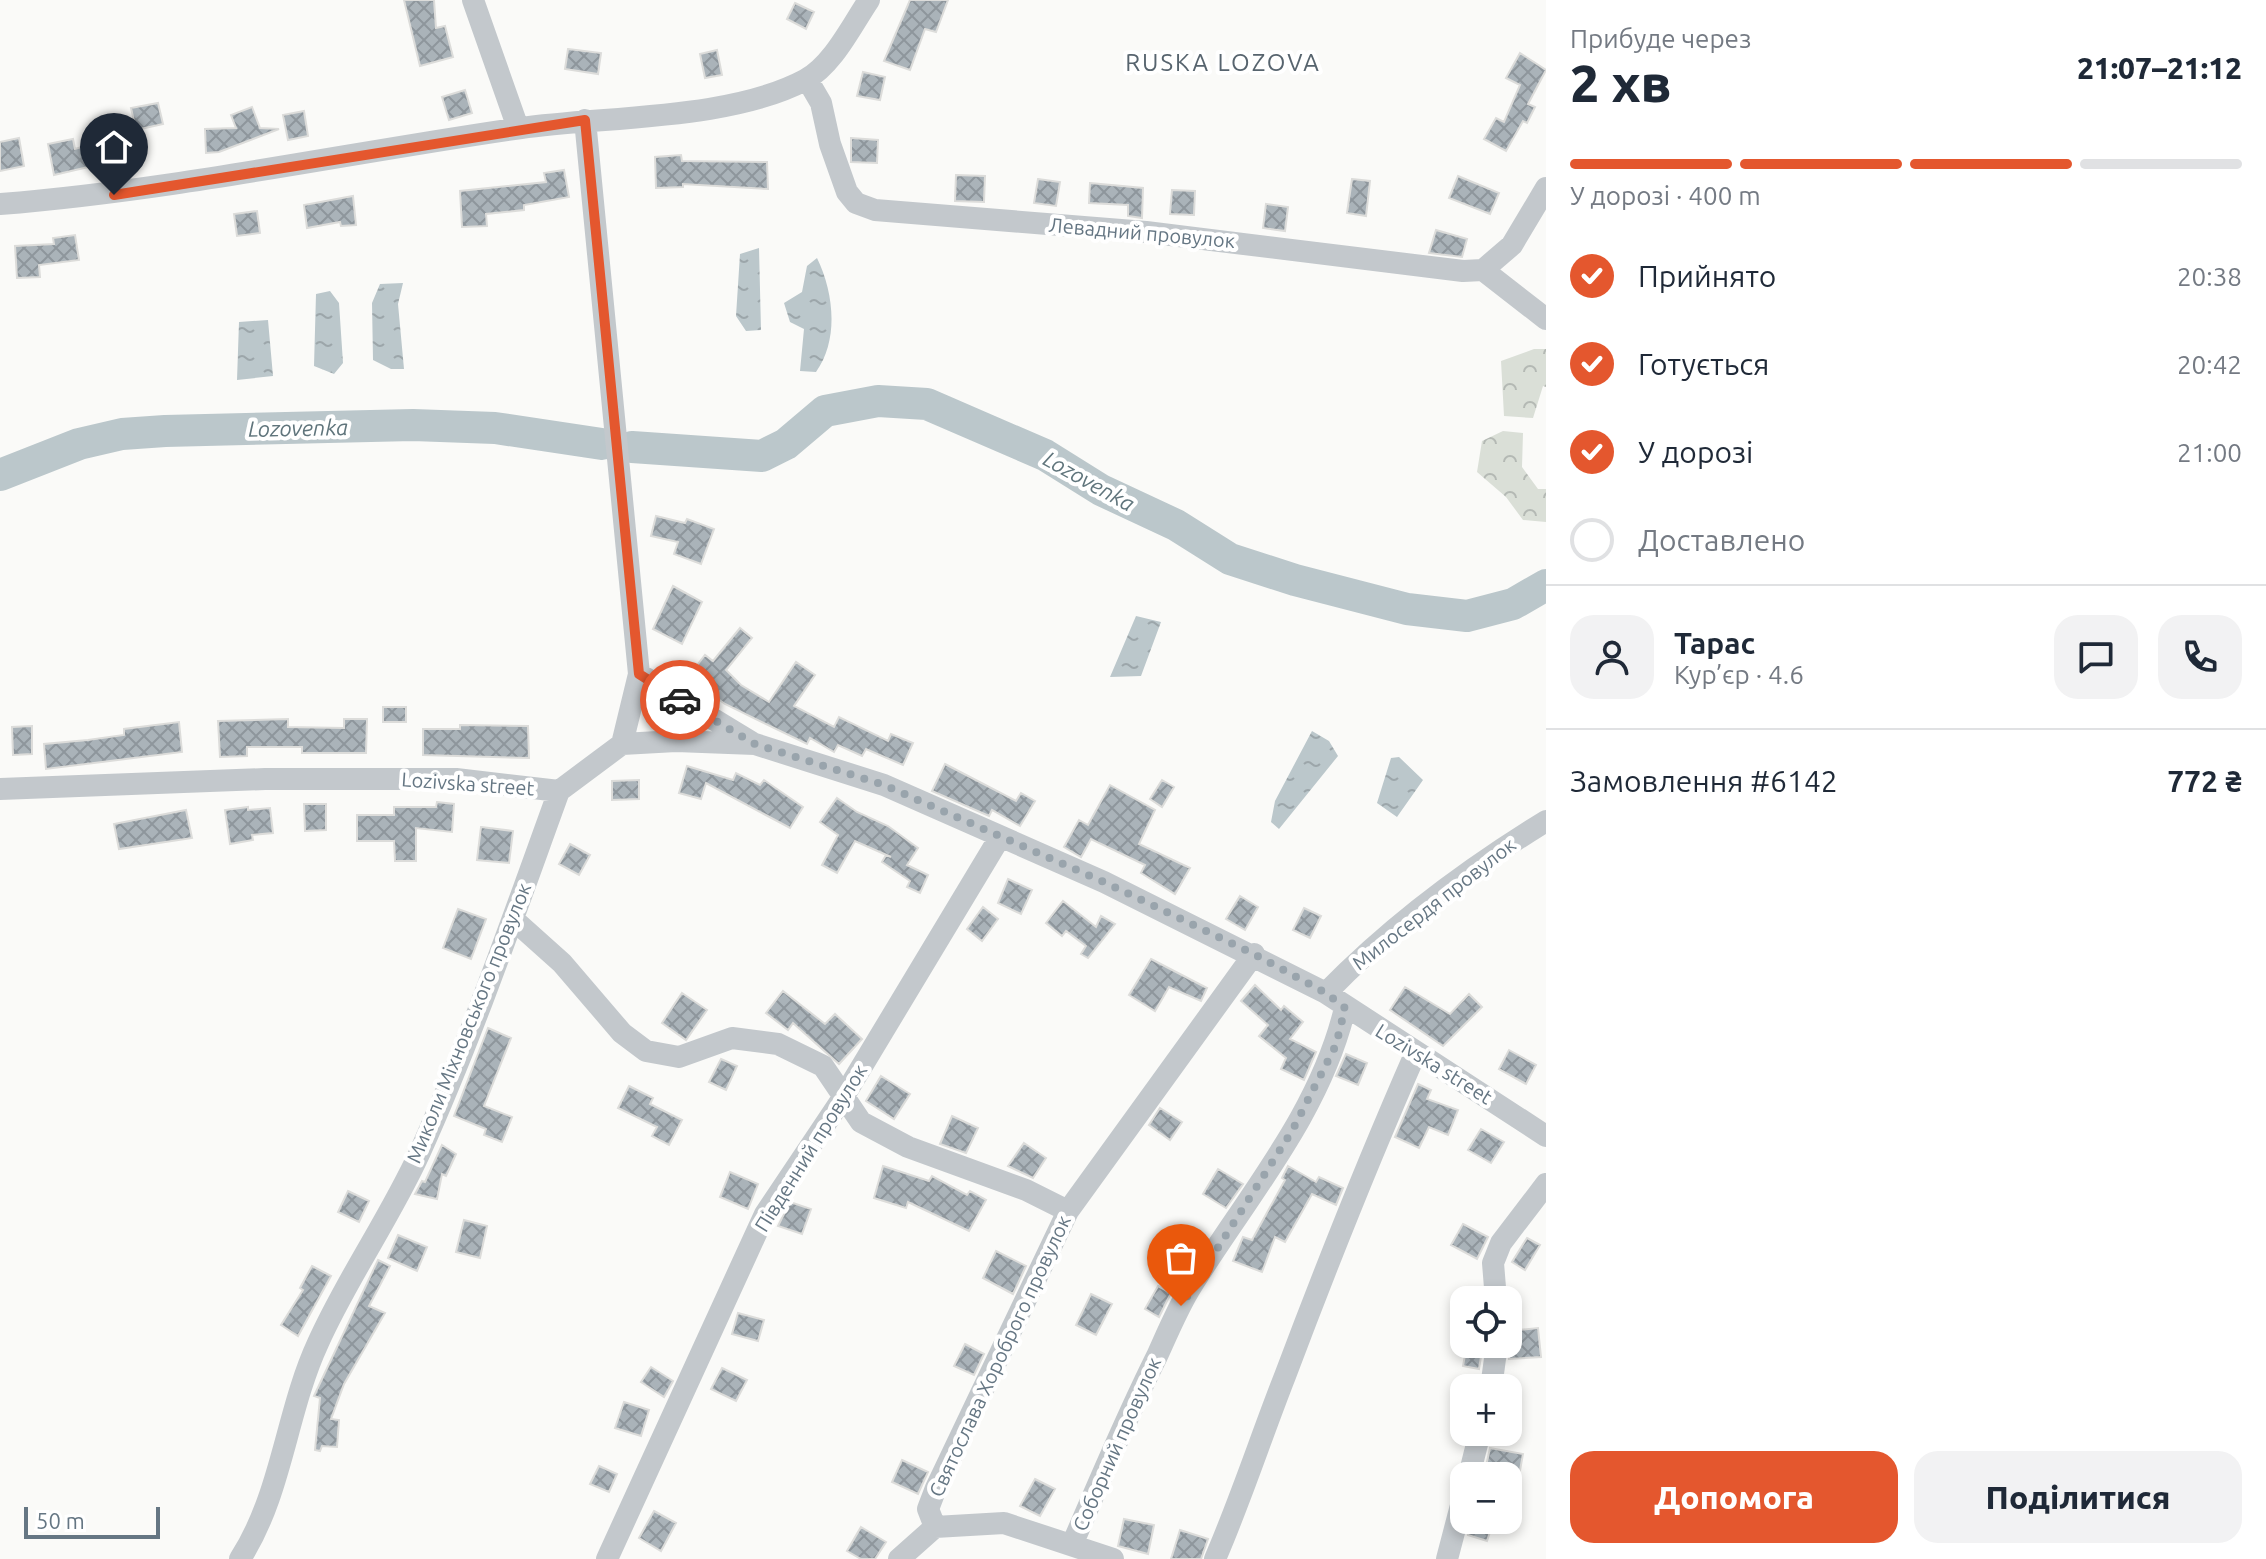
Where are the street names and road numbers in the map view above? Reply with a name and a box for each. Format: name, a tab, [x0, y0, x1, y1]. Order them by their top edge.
street label: Левадний провулок	[1048, 213, 1236, 252]
street label: Lozivska street	[401, 767, 535, 800]
street label: Милосердя провулок	[1348, 833, 1520, 974]
street label: Миколи Міхновського провулок	[402, 879, 535, 1166]
street label: Lozivska street	[1372, 1019, 1497, 1109]
street label: Південний провулок	[750, 1060, 871, 1236]
street label: Святослава Хороброго провулок	[924, 1211, 1075, 1500]
street label: Соборний провулок	[1068, 1353, 1165, 1534]

